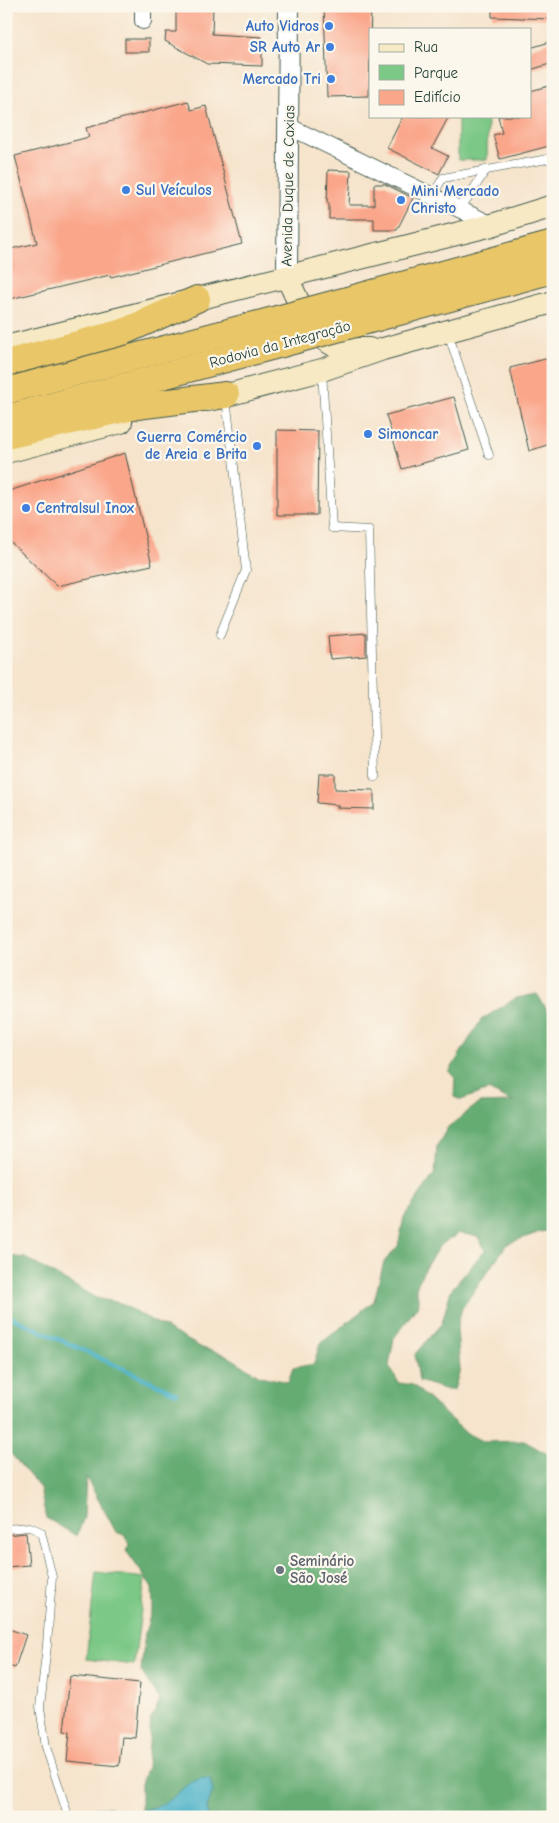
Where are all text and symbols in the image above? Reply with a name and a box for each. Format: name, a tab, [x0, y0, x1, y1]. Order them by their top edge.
place label: Auto Vidros	[246, 17, 319, 35]
marker: Auto Vidros	[323, 20, 335, 32]
legend	[369, 28, 532, 118]
place label: SR Auto Ar	[250, 38, 320, 56]
text: Rua	[414, 38, 438, 56]
marker: SR Auto Ar	[324, 41, 336, 53]
text: Parque	[414, 64, 459, 82]
place label: Mercado Tri	[243, 70, 321, 88]
marker: Mercado Tri	[325, 73, 337, 85]
text: Edifício	[414, 88, 461, 106]
street label: Avenida Duque de Caxias	[278, 105, 298, 267]
place label: Sul Veículos	[136, 181, 212, 199]
place label: Mini Mercado Christo	[411, 182, 499, 217]
marker: Sul Veículos	[120, 184, 132, 196]
marker: Mini Mercado Christo	[395, 194, 407, 206]
street label: Rodovia da Integração	[207, 316, 353, 372]
place label: Simoncar	[378, 425, 438, 443]
place label: Guerra Comércio de Areia e Brita	[137, 428, 247, 463]
marker: Simoncar	[362, 428, 374, 440]
marker: Guerra Comércio de Areia e Brita	[251, 440, 263, 452]
place label: Centralsul Inox	[36, 499, 135, 517]
marker: Centralsul Inox	[20, 502, 32, 514]
place label: Seminário São José	[290, 1552, 355, 1587]
marker: Seminário São José	[274, 1564, 286, 1576]

